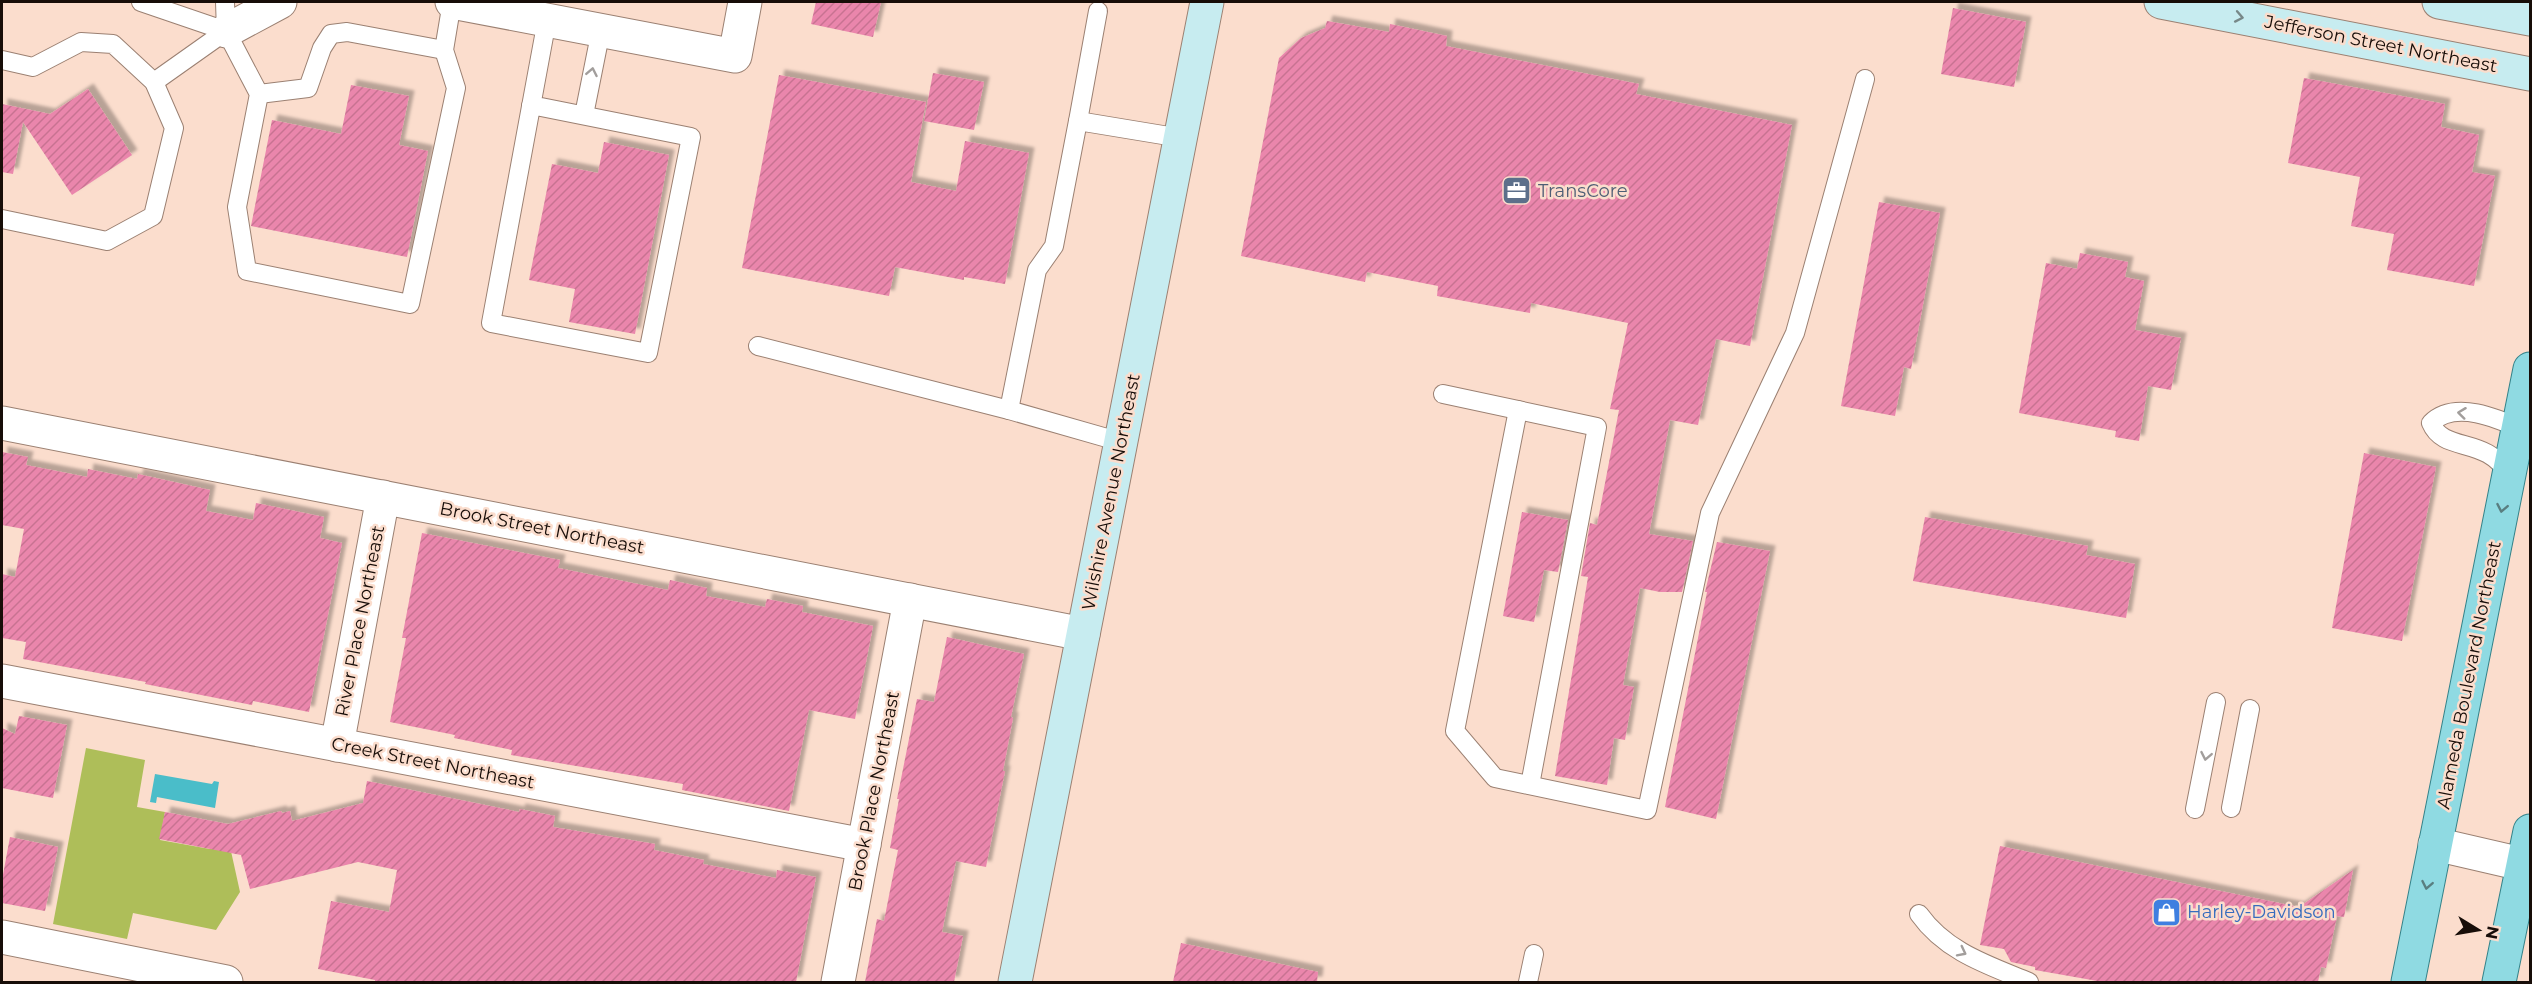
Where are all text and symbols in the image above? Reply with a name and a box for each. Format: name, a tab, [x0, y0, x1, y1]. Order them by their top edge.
one-way arrow	[2233, 10, 2243, 23]
street label: Jefferson Street Northeast	[2262, 10, 2499, 77]
one-way arrow	[585, 68, 598, 78]
office icon: TransCore	[1501, 175, 1533, 207]
place label: TransCore	[1538, 180, 1628, 202]
street label: Wilshire Avenue Northeast	[1077, 372, 1145, 612]
one-way arrow	[2457, 407, 2467, 419]
street label: Brook Street Northeast	[438, 497, 646, 559]
one-way arrow	[2496, 503, 2509, 513]
street label: River Place Northeast	[331, 524, 389, 718]
street label: Alameda Boulevard Northeast	[2432, 539, 2506, 811]
street label: Brook Place Northeast	[844, 689, 904, 893]
street label: Creek Street Northeast	[330, 733, 536, 793]
one-way arrow	[2200, 751, 2212, 761]
one-way arrow	[2421, 880, 2434, 890]
shop icon: Harley-Davidson	[2150, 896, 2182, 928]
north arrow	[2448, 900, 2508, 960]
place label: Harley-Davidson	[2187, 901, 2336, 923]
text: N	[2482, 925, 2503, 941]
one-way arrow	[1956, 945, 1967, 957]

